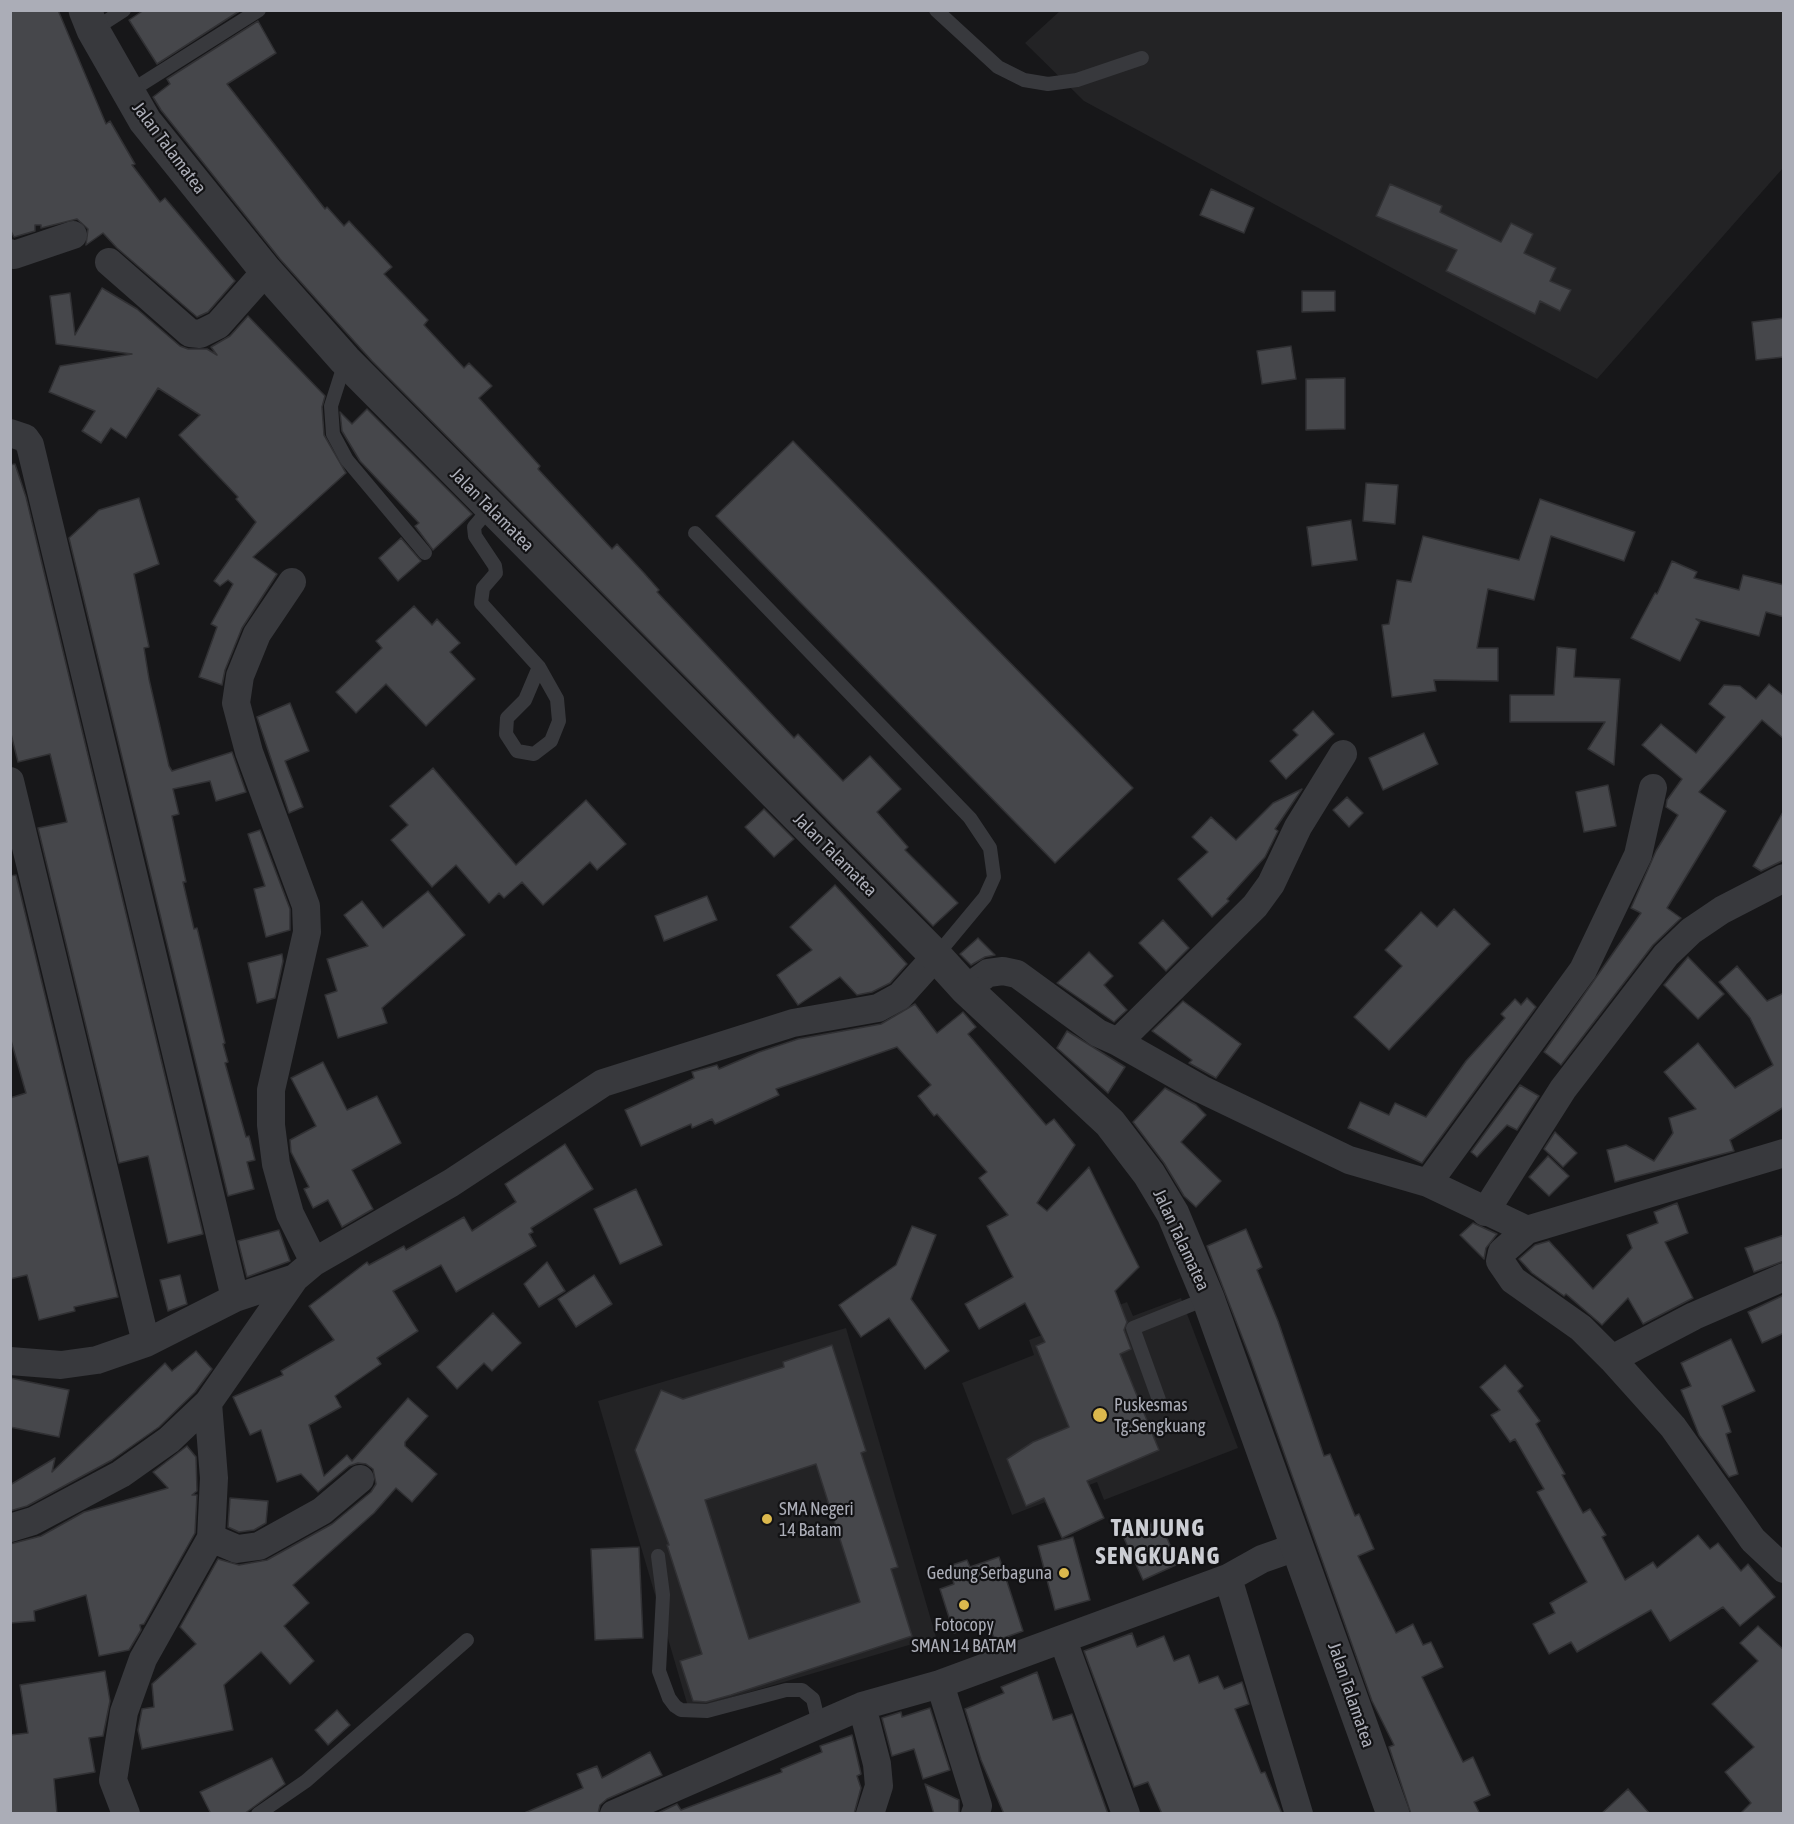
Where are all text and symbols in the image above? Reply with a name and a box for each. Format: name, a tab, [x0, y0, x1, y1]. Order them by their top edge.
street label: Jalan Talamatea	[127, 98, 211, 198]
street label: Jalan Talamatea	[446, 464, 538, 556]
street label: Jalan Talamatea	[789, 809, 881, 901]
street label: Jalan Talamatea	[1148, 1186, 1214, 1294]
place label: Puskesmas Tg.Sengkuang	[1114, 1394, 1205, 1436]
marker: Puskesmas Tg.Sengkuang	[1091, 1406, 1109, 1424]
place label: SMA Negeri 14 Batam	[779, 1498, 854, 1540]
marker: SMA Negeri 14 Batam	[760, 1512, 774, 1526]
district label: TANJUNG SENGKUANG	[1095, 1514, 1221, 1570]
place label: Gedung Serbaguna	[927, 1562, 1052, 1584]
marker: Gedung Serbaguna	[1057, 1566, 1071, 1580]
marker: Fotocopy SMAN 14 BATAM	[957, 1598, 971, 1612]
place label: Fotocopy SMAN 14 BATAM	[911, 1614, 1017, 1656]
street label: Jalan Talamatea	[1323, 1640, 1379, 1750]

